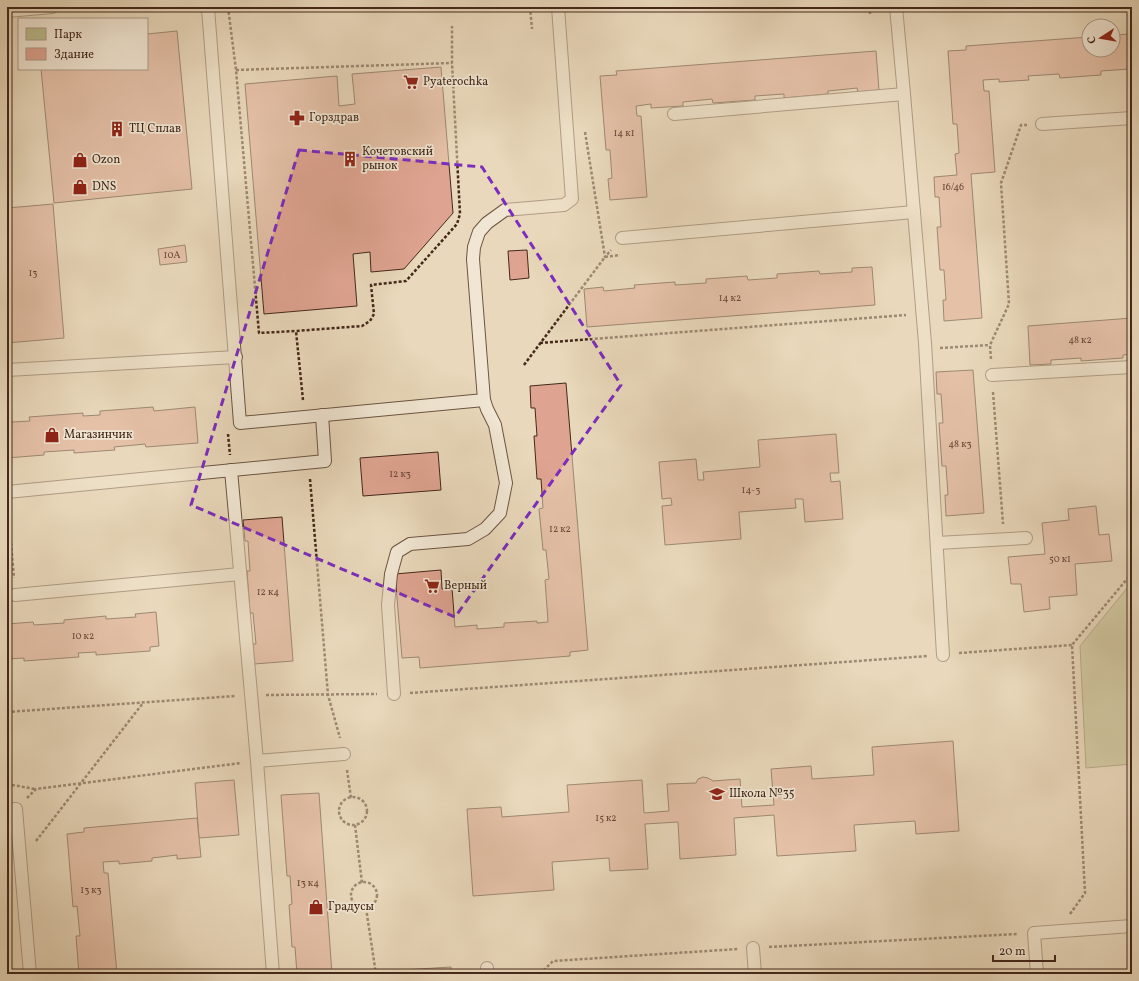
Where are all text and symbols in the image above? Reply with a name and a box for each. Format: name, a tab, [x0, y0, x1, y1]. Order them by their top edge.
legend	[18, 18, 148, 70]
north arrow	[1081, 18, 1121, 58]
text: Парк	[54, 27, 82, 43]
text: С	[1085, 35, 1101, 45]
text: Здание	[54, 47, 94, 63]
supermarket icon: Pyaterochka	[402, 73, 420, 91]
place label: Pyaterochka	[423, 74, 488, 90]
pharmacy icon: Горздрав	[288, 109, 306, 127]
place label: Горздрав	[309, 110, 359, 126]
building icon: ТЦ Сплав	[108, 120, 126, 138]
place label: ТЦ Сплав	[129, 121, 181, 137]
house number: 14 к1	[613, 126, 635, 140]
place label: Кочетовский рынок	[362, 144, 433, 174]
building icon: Кочетовский рынок	[341, 150, 359, 168]
shop icon: Ozon	[71, 151, 89, 169]
place label: Ozon	[92, 152, 120, 168]
shop icon: DNS	[71, 178, 89, 196]
place label: DNS	[92, 179, 116, 195]
house number: 16/46	[942, 180, 964, 194]
house number: 10А	[164, 248, 180, 262]
house number: 13	[28, 266, 38, 280]
house number: 14 к2	[719, 291, 741, 305]
house number: 48 к2	[1068, 333, 1092, 347]
shop icon: Магазинчик	[43, 426, 61, 444]
place label: Магазинчик	[64, 427, 133, 443]
house number: 48 к3	[948, 437, 972, 451]
house number: 12 к3	[389, 467, 411, 481]
house number: 14-3	[742, 483, 760, 497]
house number: 12 к2	[549, 522, 571, 536]
house number: 50 к1	[1049, 552, 1071, 566]
supermarket icon: Верный	[423, 577, 441, 595]
place label: Верный	[444, 578, 487, 594]
house number: 12 к4	[257, 585, 279, 599]
house number: 10 к2	[72, 629, 94, 643]
school or university icon: Школа №35	[708, 785, 726, 803]
place label: Школа №35	[729, 786, 795, 802]
house number: 15 к2	[595, 811, 617, 825]
house number: 13 к4	[297, 876, 319, 890]
house number: 13 к3	[80, 883, 102, 897]
shop icon: Градусы	[307, 898, 325, 916]
place label: Градусы	[328, 899, 375, 915]
scale bar	[993, 937, 1055, 963]
text: 20 m	[999, 944, 1026, 960]

